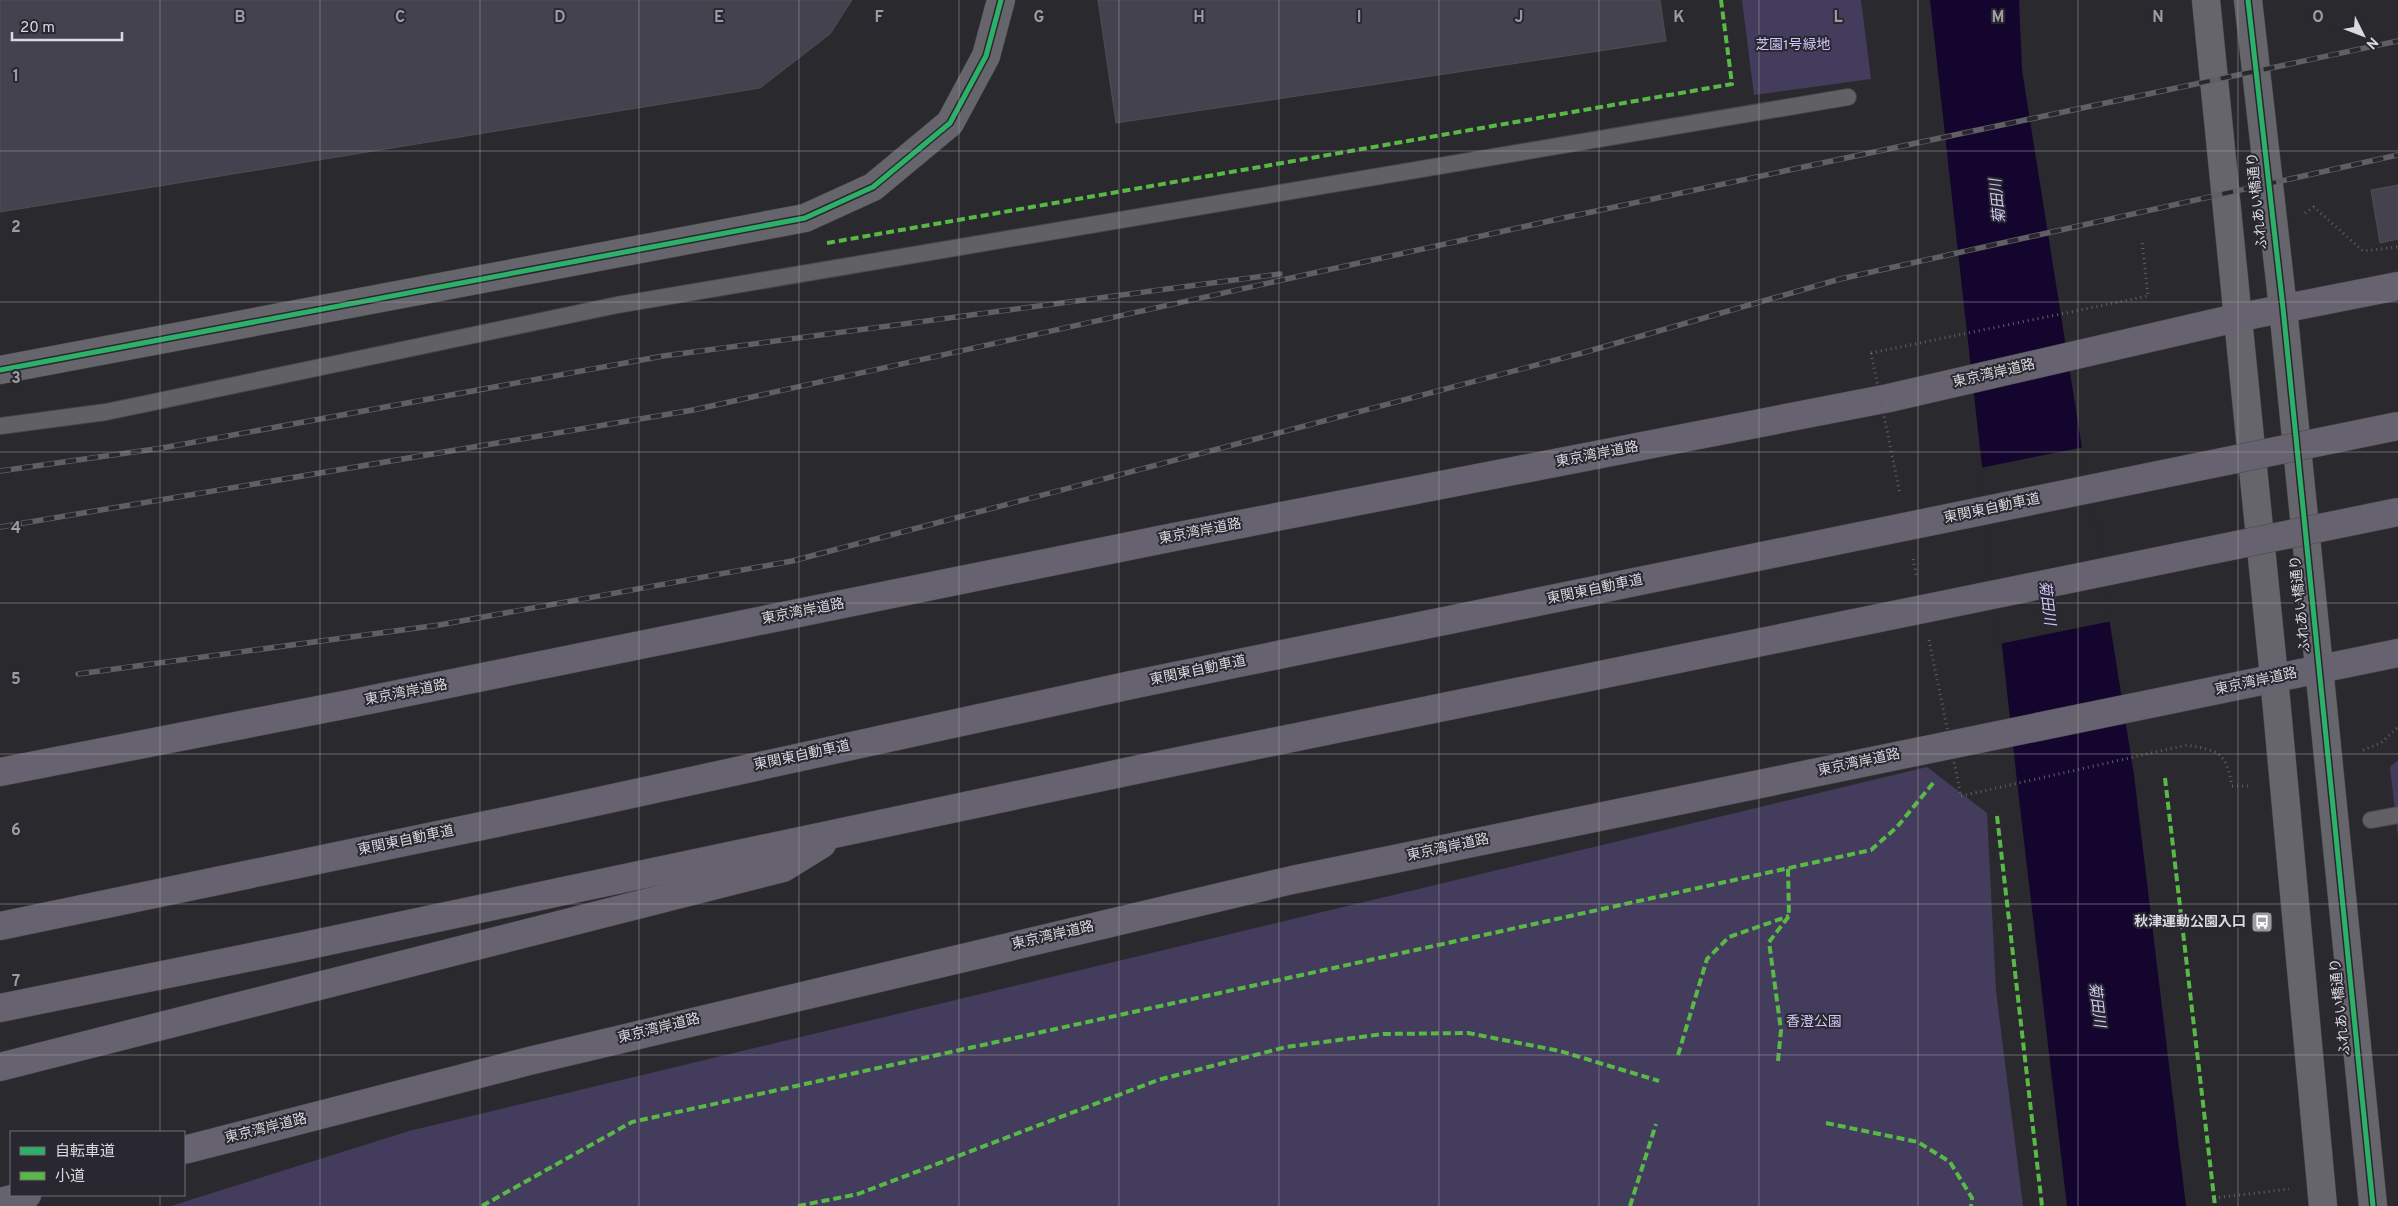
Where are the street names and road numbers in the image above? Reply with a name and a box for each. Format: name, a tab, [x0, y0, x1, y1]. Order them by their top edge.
street label: ふれあい橋通り	[2244, 151, 2272, 251]
street label: 東京湾岸道路	[1951, 356, 2037, 392]
street label: 東京湾岸道路	[1554, 439, 1640, 471]
street label: 東関東自動車道	[1942, 490, 2042, 528]
street label: 東京湾岸道路	[1157, 516, 1243, 548]
street label: ふれあい橋通り	[2287, 554, 2315, 654]
street label: 東関東自動車道	[1545, 571, 1645, 609]
street label: 東京湾岸道路	[760, 596, 846, 628]
street label: 東関東自動車道	[1148, 652, 1248, 690]
street label: 東京湾岸道路	[2213, 665, 2299, 699]
street label: 東京湾岸道路	[363, 677, 449, 709]
street label: 東関東自動車道	[752, 737, 852, 775]
street label: 東京湾岸道路	[1816, 746, 1902, 780]
street label: 東関東自動車道	[356, 822, 456, 860]
street label: 東京湾岸道路	[1405, 831, 1491, 865]
street label: 東京湾岸道路	[1010, 918, 1096, 954]
street label: ふれあい橋通り	[2327, 957, 2355, 1057]
street label: 東京湾岸道路	[616, 1011, 702, 1047]
street label: 東京湾岸道路	[223, 1111, 309, 1147]

